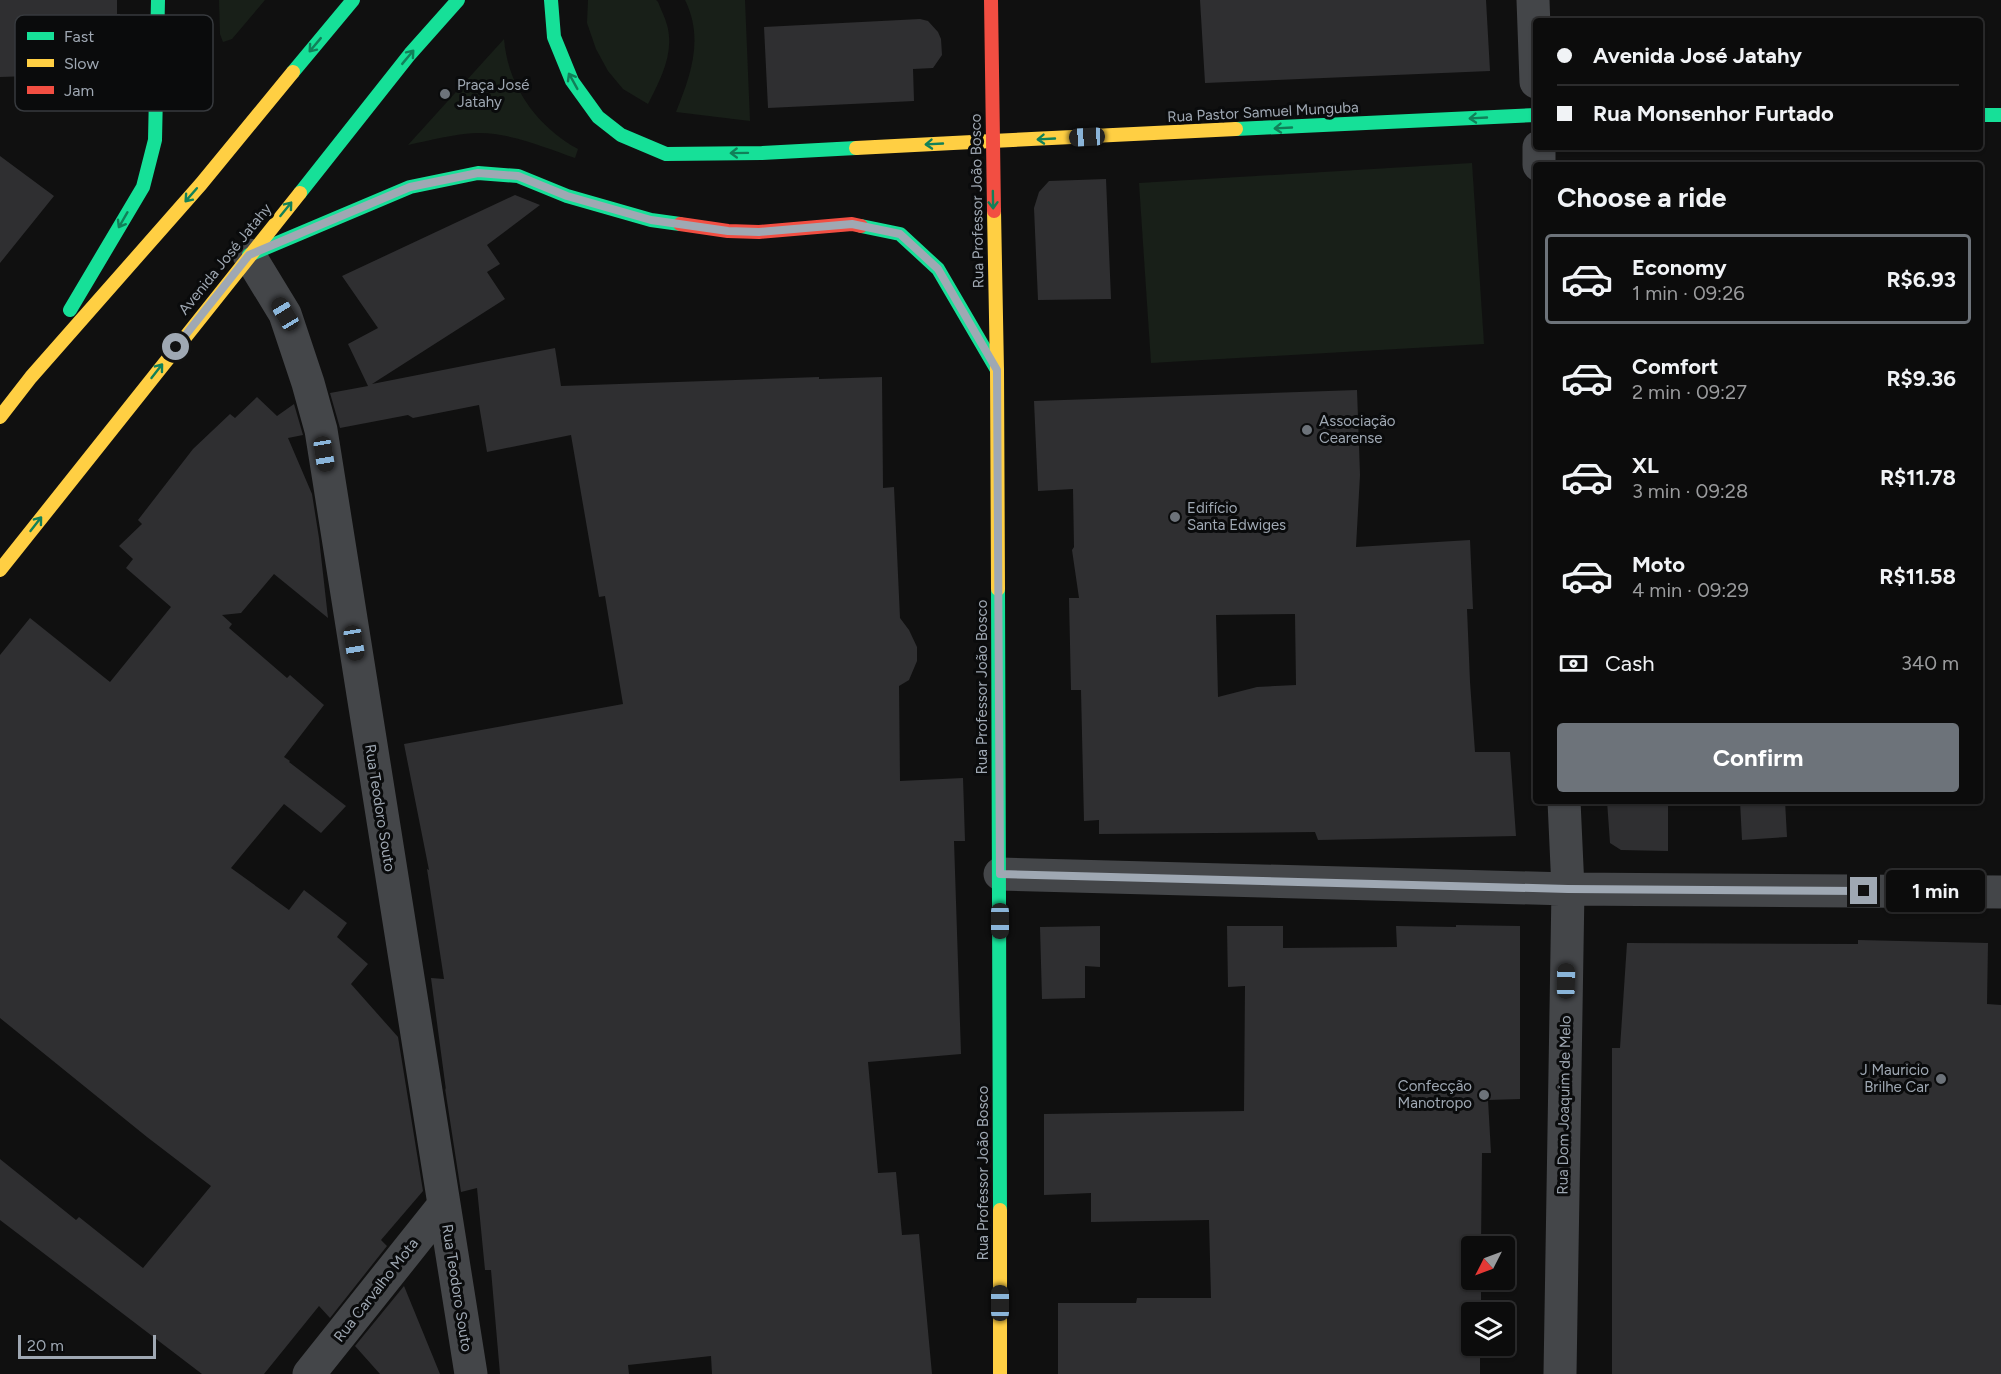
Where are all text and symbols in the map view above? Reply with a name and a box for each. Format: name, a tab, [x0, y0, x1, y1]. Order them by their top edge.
legend	[15, 15, 213, 111]
text: Fast	[64, 27, 94, 46]
one-way arrow	[309, 37, 322, 53]
text: Avenida José Jatahy	[1593, 42, 1802, 69]
one-way arrow	[401, 50, 415, 65]
text: Slow	[64, 54, 99, 73]
one-way arrow	[567, 73, 579, 90]
place label: Praça José Jatahy	[457, 76, 529, 111]
text: Jam	[64, 81, 94, 100]
marker: Praça José Jatahy	[438, 87, 452, 101]
street label: Rua Pastor Samuel Munguba	[1167, 98, 1359, 126]
text: Rua Monsenhor Furtado	[1593, 100, 1834, 127]
street label: Rua Professor João Bosco	[966, 113, 988, 289]
one-way arrow	[1468, 113, 1488, 124]
one-way arrow	[1273, 122, 1293, 133]
car	[1069, 127, 1105, 147]
one-way arrow	[1037, 133, 1057, 144]
one-way arrow	[924, 139, 944, 150]
one-way arrow	[729, 147, 749, 159]
text: Choose a ride	[1557, 181, 1726, 214]
one-way arrow	[184, 187, 198, 202]
one-way arrow	[988, 189, 999, 209]
street label: Avenida José Jatahy	[175, 200, 275, 318]
one-way arrow	[279, 201, 292, 217]
one-way arrow	[117, 211, 129, 228]
icon: car	[1560, 252, 1614, 306]
text: Economy	[1632, 254, 1727, 281]
text: R$6.93	[1886, 266, 1956, 293]
text: 1 min · 09:26	[1632, 281, 1745, 305]
car	[268, 294, 302, 334]
route start	[162, 333, 189, 360]
icon: car	[1560, 351, 1614, 405]
text: Comfort	[1632, 353, 1718, 380]
one-way arrow	[151, 363, 164, 379]
text: R$9.36	[1886, 365, 1956, 392]
text: 2 min · 09:27	[1632, 380, 1747, 404]
place label: Associação Cearense	[1319, 412, 1396, 447]
marker: Associação Cearense	[1300, 423, 1314, 437]
car	[312, 435, 336, 473]
icon: car	[1560, 450, 1614, 504]
text: XL	[1632, 452, 1659, 479]
text: R$11.78	[1880, 464, 1956, 491]
text: 3 min · 09:28	[1632, 479, 1748, 503]
place label: Edifício Santa Edwiges	[1187, 499, 1286, 534]
marker: Edifício Santa Edwiges	[1168, 510, 1182, 524]
one-way arrow	[30, 516, 43, 532]
icon: car	[1560, 549, 1614, 603]
text: Moto	[1632, 551, 1685, 578]
text: R$11.58	[1879, 563, 1956, 590]
text: 4 min · 09:29	[1632, 578, 1749, 602]
street label: Rua Professor João Bosco	[973, 599, 991, 774]
car	[342, 624, 366, 662]
icon: cash	[1557, 647, 1590, 680]
text: Cash	[1605, 650, 1655, 677]
text: 340 m	[1901, 651, 1959, 675]
button: Confirm	[1557, 723, 1959, 792]
street label: Rua Teodoro Souto	[361, 743, 399, 873]
callout: 1 min	[1885, 870, 1984, 912]
route end	[1850, 877, 1877, 904]
text: 1 min	[1912, 879, 1959, 903]
car	[991, 903, 1009, 939]
car	[1557, 963, 1575, 999]
street label: Rua Dom Joaquim de Melo	[1553, 1015, 1575, 1195]
place label: J Mauricio Brilhe Car	[1860, 1061, 1929, 1096]
marker: J Mauricio Brilhe Car	[1934, 1072, 1948, 1086]
place label: Confecção Manotropo	[1398, 1077, 1472, 1112]
street label: Rua Professor João Bosco	[974, 1085, 992, 1260]
marker: Confecção Manotropo	[1477, 1088, 1491, 1102]
street label: Rua Teodoro Souto	[438, 1223, 476, 1353]
street label: Rua Carvalho Mota	[330, 1235, 422, 1345]
north arrow	[1461, 1236, 1515, 1290]
map controls	[1461, 1236, 1515, 1356]
car	[991, 1285, 1009, 1321]
button: layers	[1461, 1302, 1515, 1356]
scale bar	[18, 1332, 156, 1360]
text: 20 m	[27, 1336, 64, 1355]

